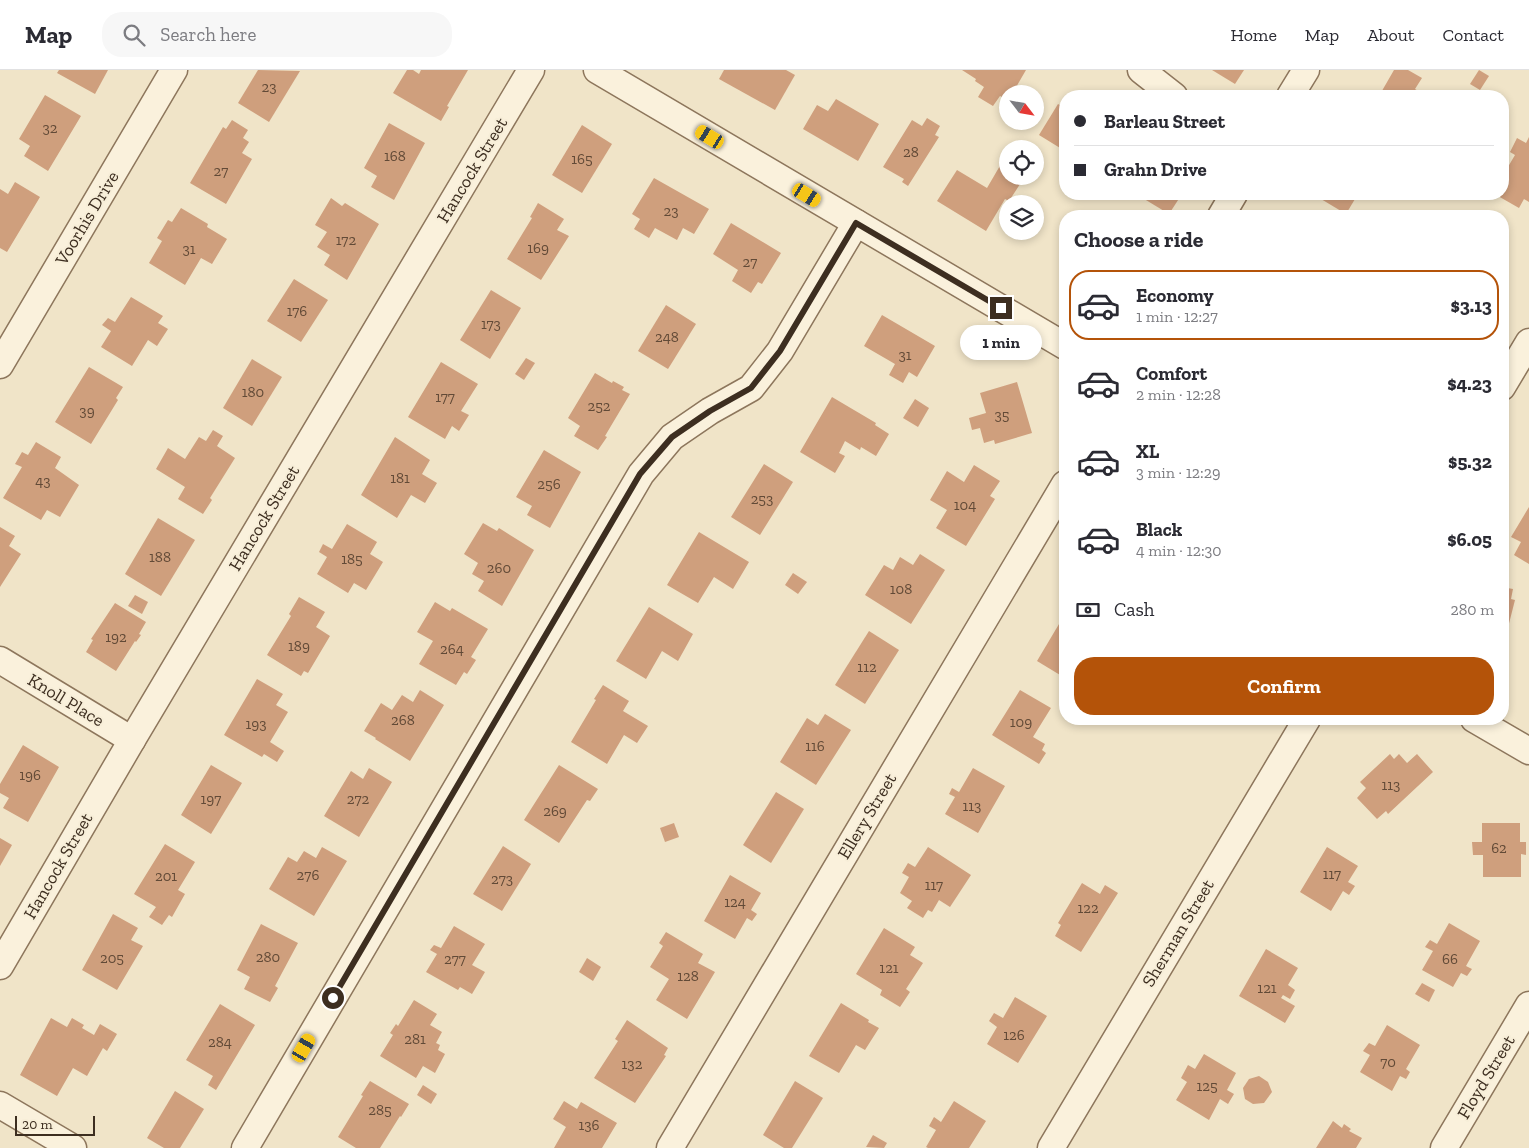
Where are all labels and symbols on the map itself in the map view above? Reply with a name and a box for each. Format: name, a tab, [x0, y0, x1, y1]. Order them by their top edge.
house number: 23	[261, 78, 277, 96]
north arrow	[999, 85, 1044, 130]
street label: Hancock Street	[432, 113, 512, 227]
house number: 32	[42, 119, 58, 137]
car	[693, 123, 726, 151]
house number: 28	[903, 143, 919, 161]
house number: 168	[384, 147, 406, 165]
house number: 165	[571, 150, 593, 168]
house number: 27	[214, 162, 228, 180]
street label: Voorhis Drive	[50, 167, 124, 270]
car	[790, 181, 823, 209]
house number: 23	[663, 202, 679, 220]
house number: 172	[336, 231, 356, 249]
house number: 169	[527, 239, 549, 257]
house number: 31	[182, 240, 196, 258]
house number: 27	[743, 253, 757, 271]
route end	[990, 297, 1012, 319]
house number: 176	[287, 302, 307, 320]
house number: 173	[481, 315, 501, 333]
callout: 1 min	[960, 326, 1042, 360]
house number: 248	[655, 328, 679, 346]
house number: 31	[898, 346, 912, 364]
house number: 180	[242, 383, 264, 401]
house number: 177	[435, 388, 455, 406]
house number: 252	[587, 397, 611, 415]
house number: 39	[79, 402, 95, 420]
house number: 35	[994, 406, 1010, 424]
street label: Hancock Street	[224, 461, 304, 575]
house number: 181	[390, 469, 410, 487]
house number: 43	[35, 472, 51, 490]
house number: 256	[537, 475, 561, 493]
house number: 253	[751, 490, 773, 508]
house number: 104	[954, 496, 976, 514]
house number: 188	[149, 548, 171, 566]
house number: 185	[341, 550, 363, 568]
house number: 260	[487, 559, 511, 577]
house number: 108	[890, 580, 912, 598]
house number: 192	[105, 628, 127, 646]
house number: 189	[288, 637, 310, 655]
house number: 264	[440, 640, 464, 658]
house number: 112	[857, 658, 877, 676]
street label: Knoll Place	[24, 669, 108, 731]
house number: 268	[391, 711, 415, 729]
house number: 109	[1010, 713, 1032, 731]
house number: 193	[245, 715, 267, 733]
house number: 116	[805, 737, 825, 755]
house number: 196	[19, 766, 41, 784]
street label: Ellery Street	[833, 769, 901, 863]
house number: 113	[1382, 776, 1400, 794]
house number: 197	[201, 790, 221, 808]
house number: 272	[347, 790, 370, 808]
house number: 113	[963, 797, 981, 815]
house number: 269	[543, 802, 567, 820]
street label: Hancock Street	[19, 809, 97, 923]
house number: 62	[1491, 839, 1507, 857]
house number: 117	[1323, 865, 1341, 883]
house number: 276	[297, 866, 319, 884]
house number: 201	[155, 867, 177, 885]
house number: 273	[491, 870, 513, 888]
street label: Sherman Street	[1137, 875, 1219, 991]
house number: 117	[925, 876, 943, 894]
house number: 124	[724, 893, 746, 911]
house number: 122	[1077, 899, 1099, 917]
house number: 280	[256, 948, 280, 966]
house number: 205	[100, 949, 124, 967]
house number: 277	[444, 950, 466, 968]
house number: 66	[1442, 950, 1458, 968]
house number: 121	[879, 959, 899, 977]
house number: 128	[677, 967, 699, 985]
house number: 121	[1257, 979, 1277, 997]
route start	[322, 987, 344, 1009]
house number: 126	[1003, 1026, 1025, 1044]
house number: 281	[404, 1030, 426, 1048]
car	[290, 1031, 317, 1065]
street label: Floyd Street	[1452, 1031, 1520, 1123]
house number: 284	[208, 1033, 232, 1051]
house number: 70	[1380, 1053, 1396, 1071]
house number: 132	[622, 1055, 643, 1073]
house number: 125	[1196, 1077, 1218, 1095]
house number: 285	[368, 1101, 392, 1119]
scale bar	[15, 1113, 95, 1136]
house number: 136	[578, 1116, 600, 1134]

